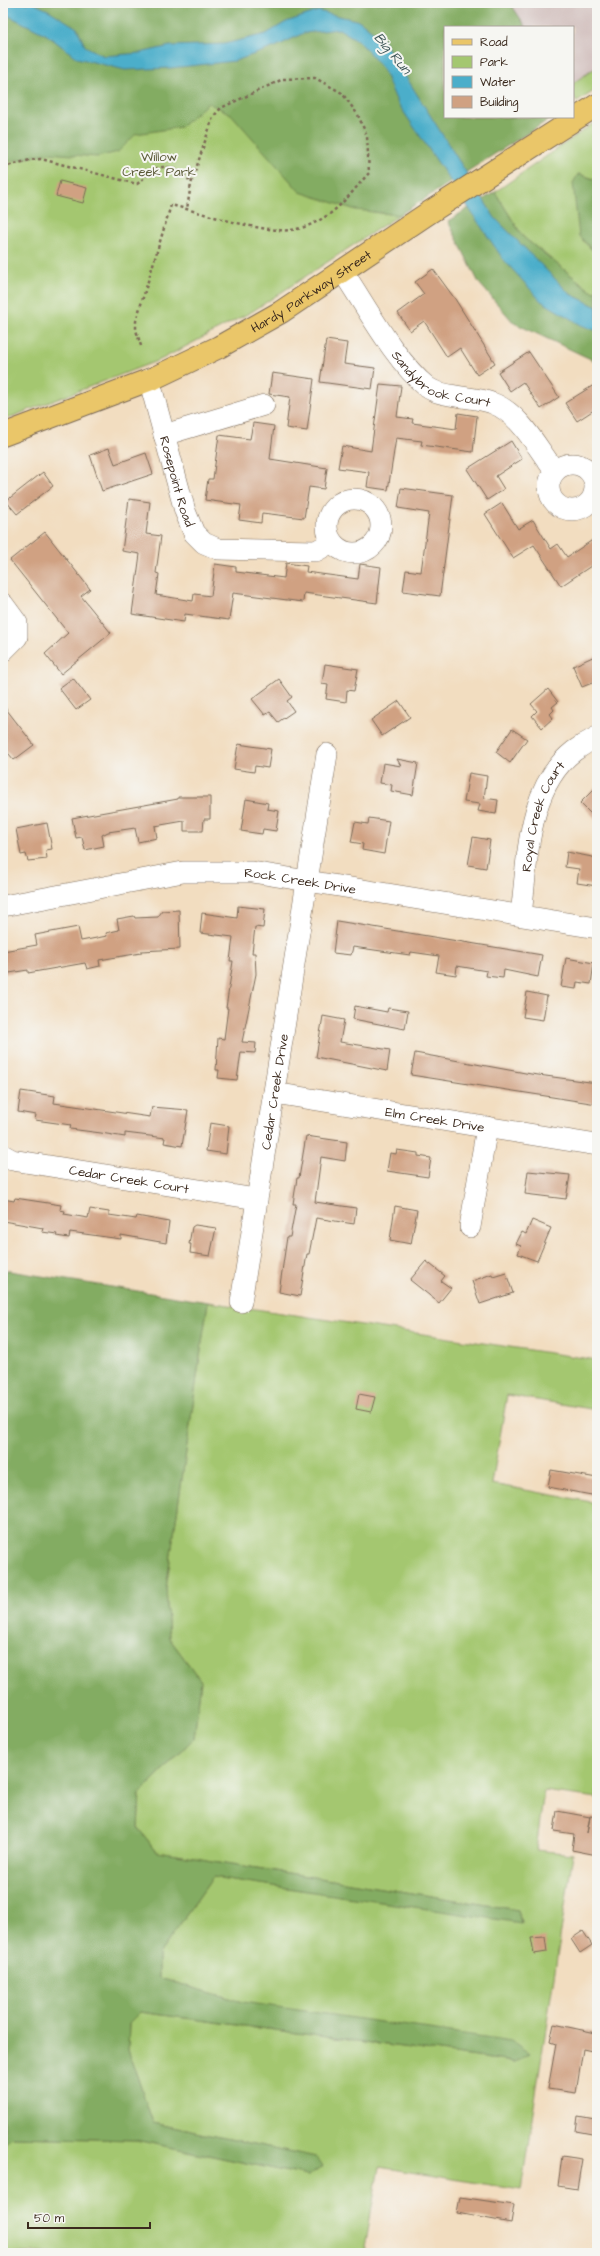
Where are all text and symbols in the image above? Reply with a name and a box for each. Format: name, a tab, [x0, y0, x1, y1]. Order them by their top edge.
legend	[444, 26, 574, 118]
water label: Big Run	[369, 28, 416, 80]
text: Road	[480, 34, 508, 51]
text: Park	[480, 54, 508, 71]
text: Water	[480, 74, 516, 91]
text: Building	[480, 94, 518, 112]
park label: Willow Creek Park	[122, 148, 196, 181]
street label: Hardy Parkway Street	[248, 246, 376, 337]
street label: Sandybrook Court	[387, 347, 494, 412]
street label: Rosepoint Road	[155, 434, 199, 530]
street label: Royal Creek Court	[518, 757, 570, 873]
street label: Rock Creek Drive	[244, 864, 357, 899]
street label: Cedar Creek Drive	[257, 1033, 293, 1151]
street label: Elm Creek Drive	[384, 1103, 486, 1137]
street label: Cedar Creek Court	[68, 1161, 191, 1198]
scale bar	[28, 2204, 150, 2230]
text: 50 m	[34, 2210, 65, 2227]

